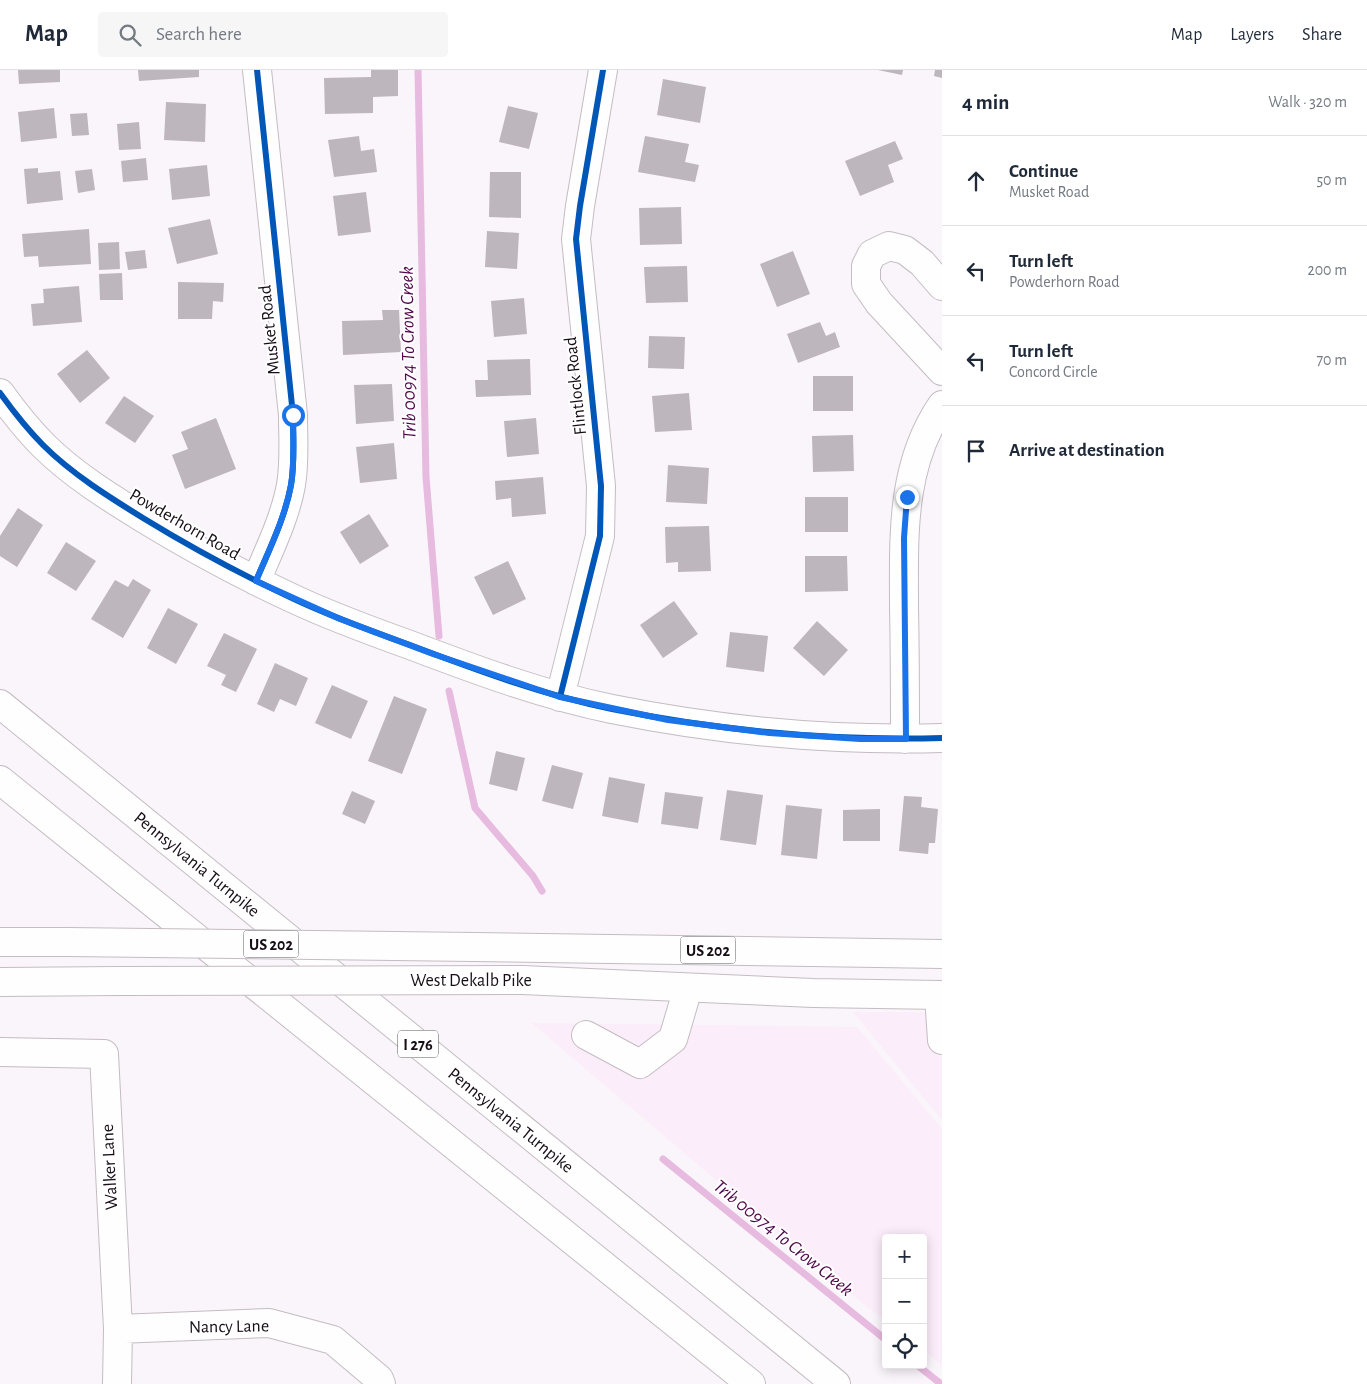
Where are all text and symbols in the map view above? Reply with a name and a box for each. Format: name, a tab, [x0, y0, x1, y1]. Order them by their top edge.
search box	[98, 12, 448, 57]
icon: search	[116, 21, 144, 49]
text: Map	[25, 22, 68, 46]
text: Search here	[156, 25, 242, 44]
text: Map	[1171, 26, 1202, 44]
text: Layers	[1230, 26, 1274, 44]
text: Share	[1302, 26, 1342, 44]
text: 4 min	[962, 92, 1009, 113]
text: Walk · 320 m	[1268, 94, 1347, 110]
text: Continue	[1009, 162, 1078, 181]
icon: ahead	[962, 167, 990, 195]
text: 50 m	[1316, 172, 1347, 188]
text: Musket Road	[1009, 184, 1089, 200]
text: Turn left	[1009, 252, 1073, 271]
icon: left	[962, 257, 990, 285]
text: 200 m	[1307, 262, 1347, 278]
water label: Trib 00974 To Crow Creek	[397, 266, 420, 440]
text: Powderhorn Road	[1009, 274, 1120, 290]
street label: Musket Road	[256, 284, 284, 376]
street label: Flintlock Road	[562, 336, 590, 436]
text: Turn left	[1009, 342, 1073, 361]
icon: left	[962, 347, 990, 375]
text: 70 m	[1316, 352, 1347, 368]
text: Concord Circle	[1009, 364, 1098, 380]
route start	[282, 404, 305, 427]
icon: arrive	[962, 437, 990, 465]
text: Arrive at destination	[1009, 441, 1165, 460]
street label: Powderhorn Road	[126, 486, 243, 564]
route end	[896, 486, 919, 509]
street label: Pennsylvania Turnpike	[130, 809, 263, 921]
road number: US 202	[244, 931, 298, 958]
road number: US 202	[680, 936, 736, 964]
street label: West Dekalb Pike	[410, 972, 532, 990]
road number: I 276	[398, 1031, 438, 1058]
street label: Pennsylvania Turnpike	[444, 1065, 577, 1177]
street label: Walker Lane	[99, 1123, 121, 1210]
water label: Trib 00974 To Crow Creek	[710, 1176, 857, 1300]
map controls	[882, 1234, 927, 1369]
button: +	[882, 1234, 927, 1279]
button: −	[882, 1279, 927, 1324]
street label: Nancy Lane	[189, 1317, 269, 1337]
button: locate	[882, 1324, 927, 1369]

